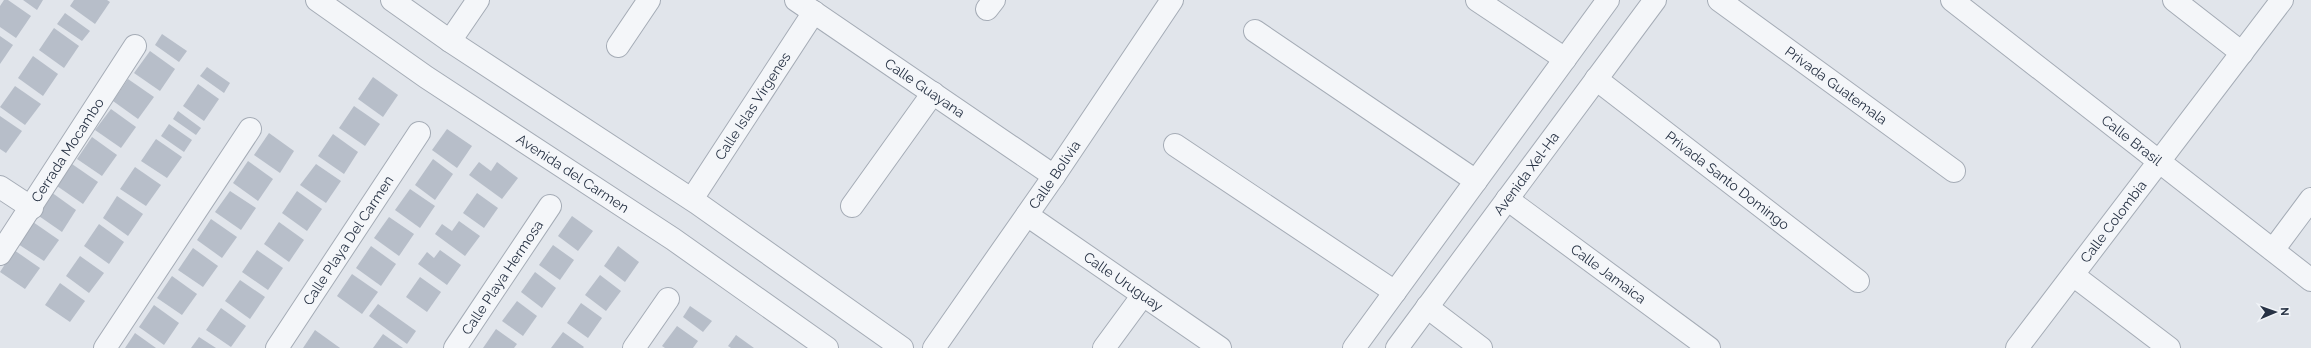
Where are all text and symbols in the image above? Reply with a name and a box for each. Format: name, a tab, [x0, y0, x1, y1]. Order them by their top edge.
street label: Privada Guatemala	[1782, 43, 1890, 128]
street label: Calle Islas Vírgenes	[712, 49, 794, 163]
street label: Calle Guayana	[882, 55, 968, 121]
street label: Cerrada Mocambo	[28, 95, 107, 205]
street label: Calle Brasil	[2098, 112, 2165, 169]
street label: Privada Santo Domingo	[1662, 128, 1792, 233]
street label: Avenida Xel-Ha	[1490, 129, 1562, 218]
street label: Avenida del Carmen	[514, 131, 632, 216]
street label: Calle Bolivia	[1025, 138, 1083, 212]
street label: Calle Playa Del Carmen	[300, 173, 397, 308]
street label: Calle Colombia	[2077, 177, 2150, 266]
street label: Calle Playa Hermosa	[458, 217, 546, 338]
street label: Calle Jamaica	[1568, 241, 1649, 307]
street label: Calle Uruguay	[1081, 249, 1166, 314]
north arrow	[2255, 292, 2295, 332]
text: N	[2278, 307, 2291, 316]

